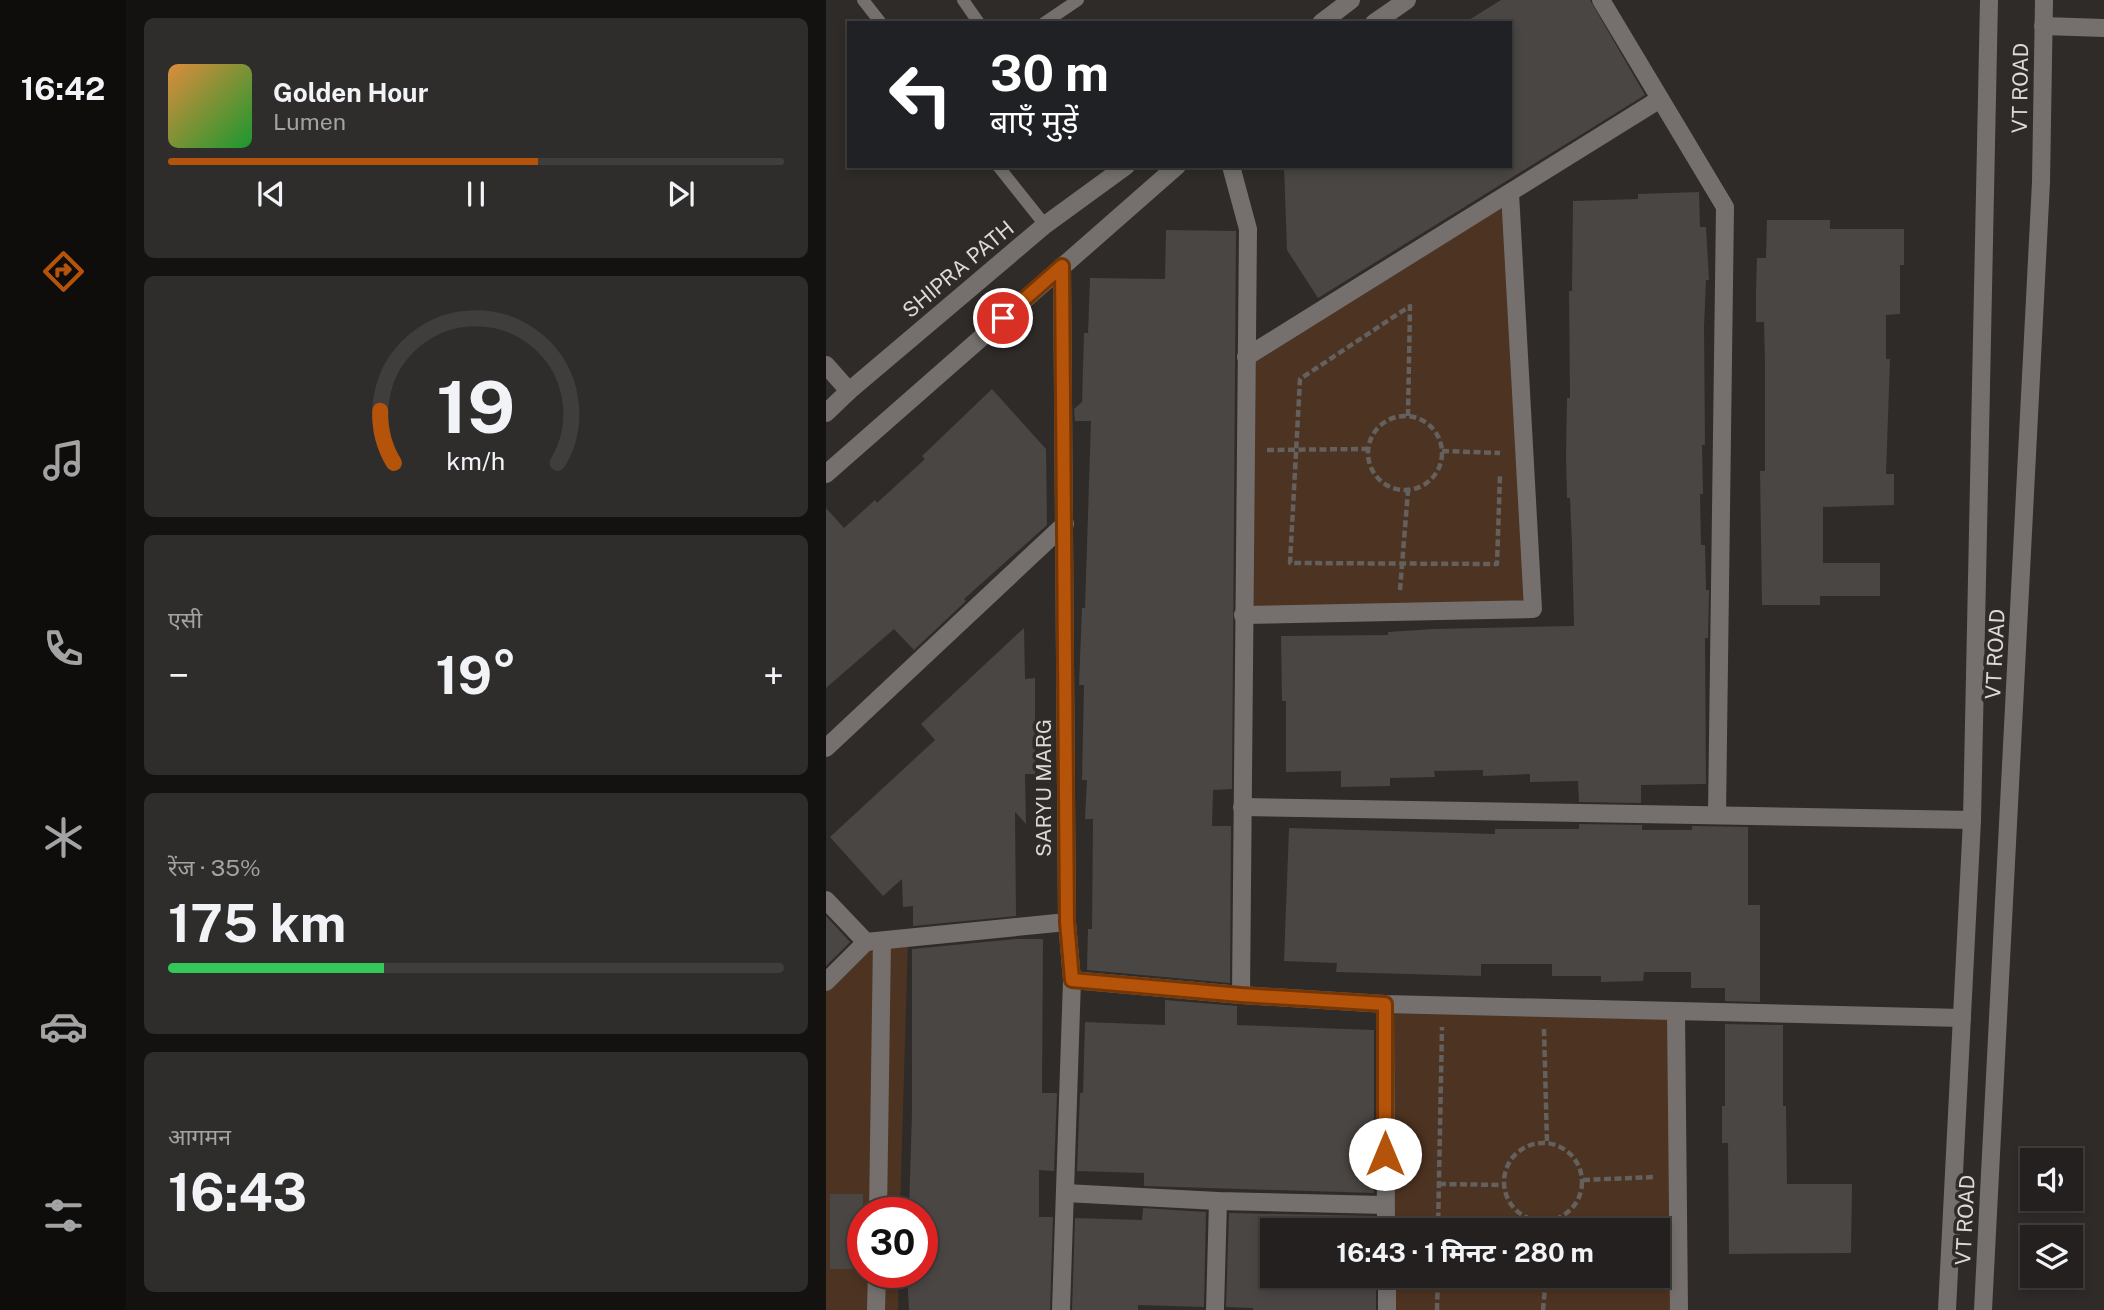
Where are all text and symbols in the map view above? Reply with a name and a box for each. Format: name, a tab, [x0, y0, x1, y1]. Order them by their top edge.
street label: VT ROAD	[2007, 42, 2033, 134]
text: 30 m	[990, 44, 1109, 102]
icon: left	[875, 49, 966, 140]
text: 16:42	[21, 70, 105, 107]
text: Golden Hour	[273, 77, 428, 108]
text: बाएँ मुड़ें	[990, 103, 1078, 140]
text: Lumen	[273, 108, 346, 135]
icon: previous	[252, 175, 290, 213]
icon: pause	[457, 175, 495, 213]
icon: next	[662, 175, 700, 213]
street label: SHIPRA PATH	[897, 215, 1019, 323]
icon: directions	[39, 247, 88, 296]
pin	[973, 288, 1033, 348]
icon: arrive	[984, 299, 1022, 337]
text: 19	[436, 364, 516, 449]
icon: music	[39, 436, 88, 485]
text: km/h	[447, 445, 505, 475]
text: एसी	[168, 606, 202, 633]
street label: VT ROAD	[1980, 608, 2010, 700]
icon: phone	[39, 624, 88, 673]
text: 19°	[435, 645, 517, 706]
text: −	[168, 653, 189, 698]
text: +	[763, 653, 784, 698]
street label: SARYU MARG	[1031, 719, 1056, 857]
icon: climate	[39, 813, 88, 862]
text: रेंज · 35%	[168, 854, 261, 881]
text: 175 km	[168, 893, 346, 954]
icon: car	[39, 1002, 88, 1051]
position arrow	[1348, 1117, 1422, 1191]
text: आगमन	[168, 1123, 231, 1150]
map controls	[2020, 1148, 2083, 1288]
button: sound	[2020, 1148, 2083, 1211]
text: 16:43	[168, 1162, 307, 1223]
street label: VT ROAD	[1950, 1174, 1980, 1266]
icon: filters	[39, 1191, 88, 1240]
speed limit sign: 30	[847, 1197, 938, 1288]
button: layers	[2020, 1225, 2083, 1288]
text: 16:43 · 1 मिनट · 280 m	[1336, 1237, 1594, 1268]

